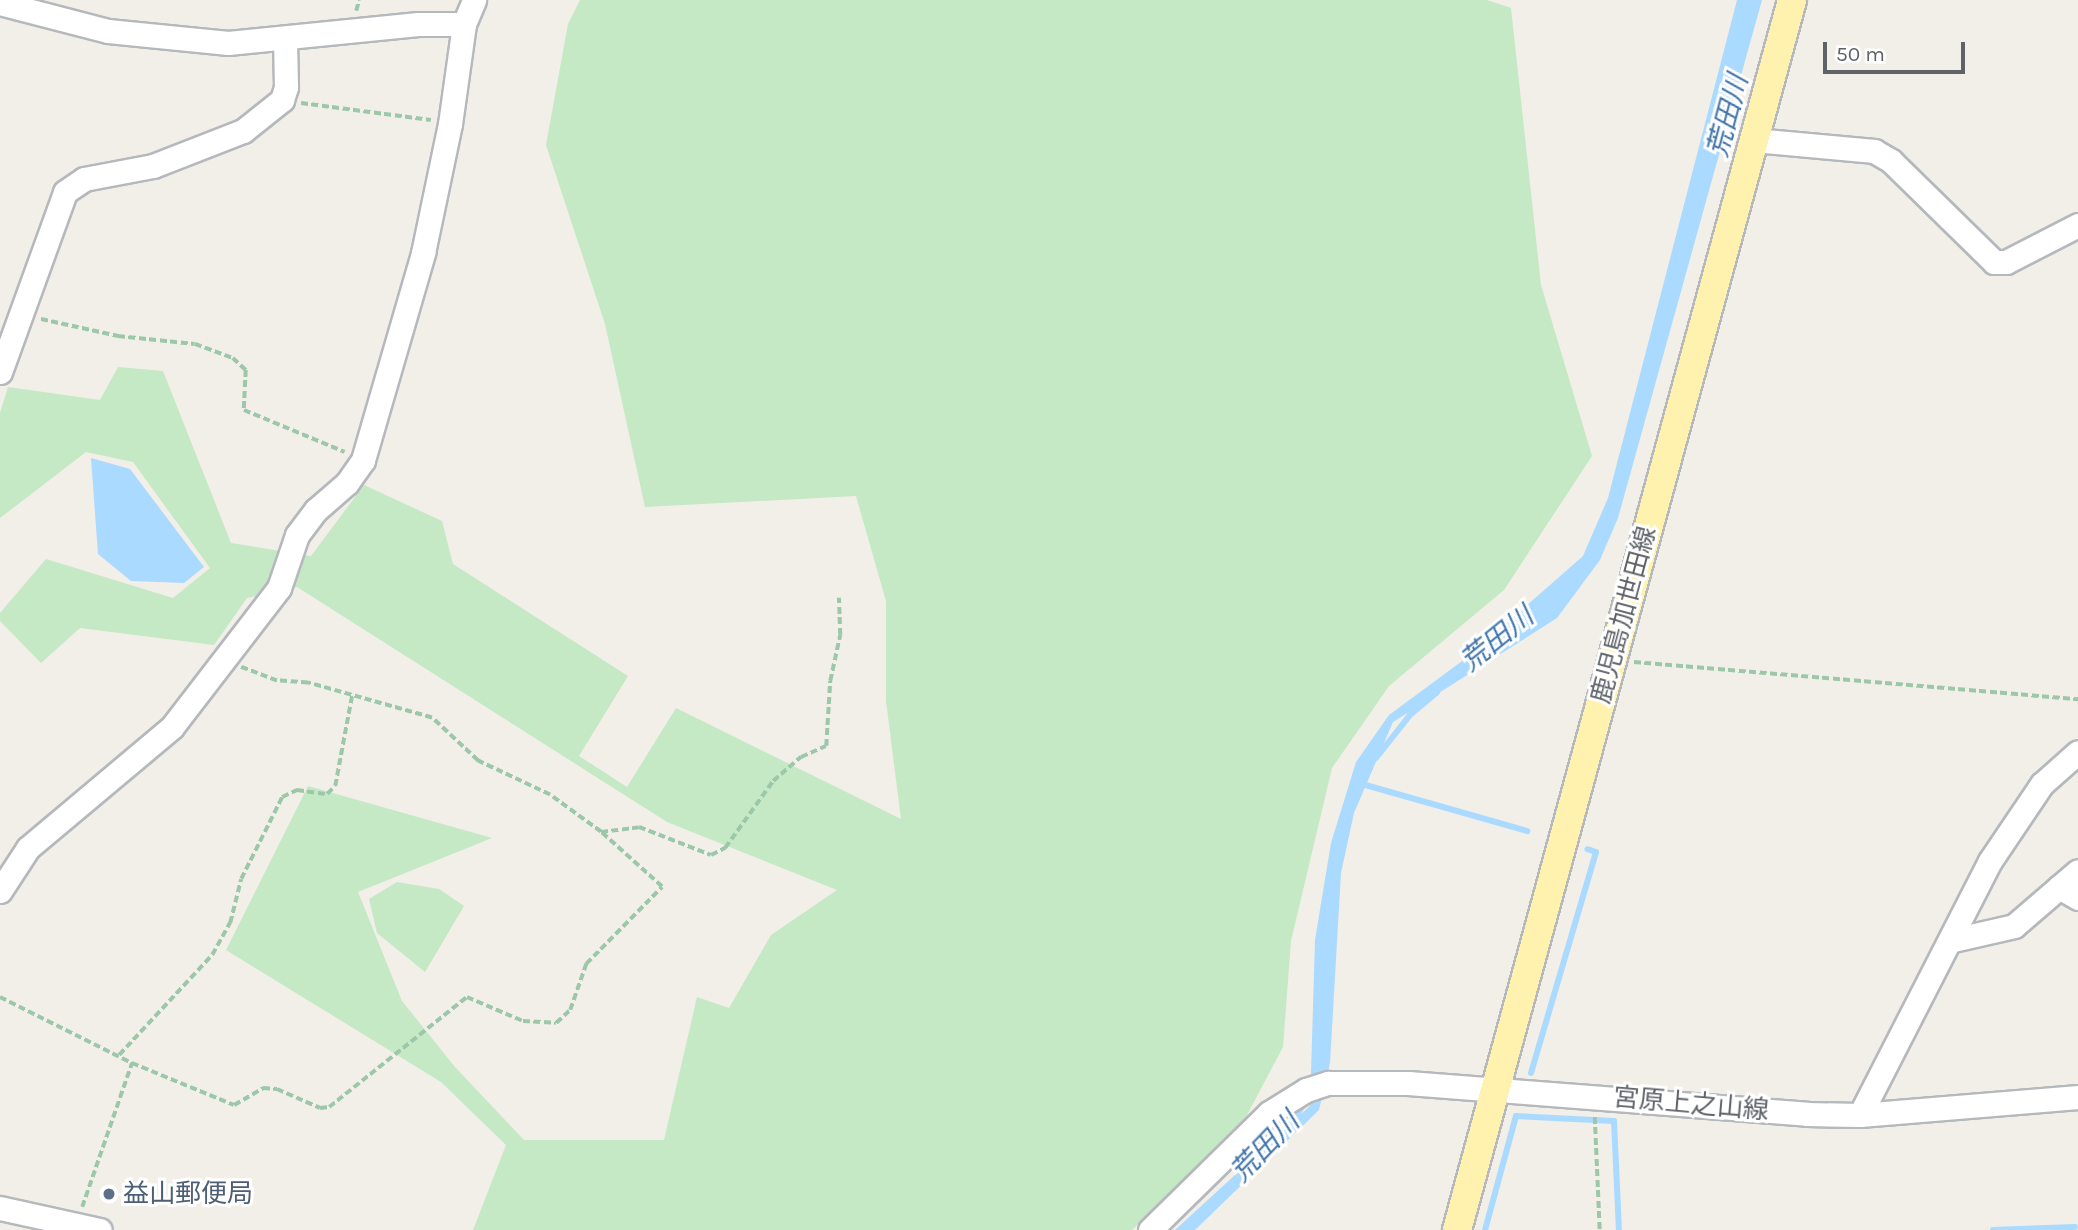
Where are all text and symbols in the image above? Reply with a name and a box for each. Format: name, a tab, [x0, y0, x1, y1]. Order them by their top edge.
scale bar	[1826, 28, 1968, 72]
text: 50 m	[1836, 42, 1885, 66]
water label: 荒田川	[1701, 71, 1755, 161]
street label: 鹿児島加世田線	[1585, 523, 1663, 707]
water label: 荒田川	[1454, 600, 1540, 678]
street label: 宮原上之山線	[1612, 1082, 1770, 1126]
water label: 荒田川	[1224, 1105, 1306, 1189]
place label: 益山郵便局	[123, 1178, 253, 1210]
marker: 益山郵便局	[101, 1186, 117, 1202]

